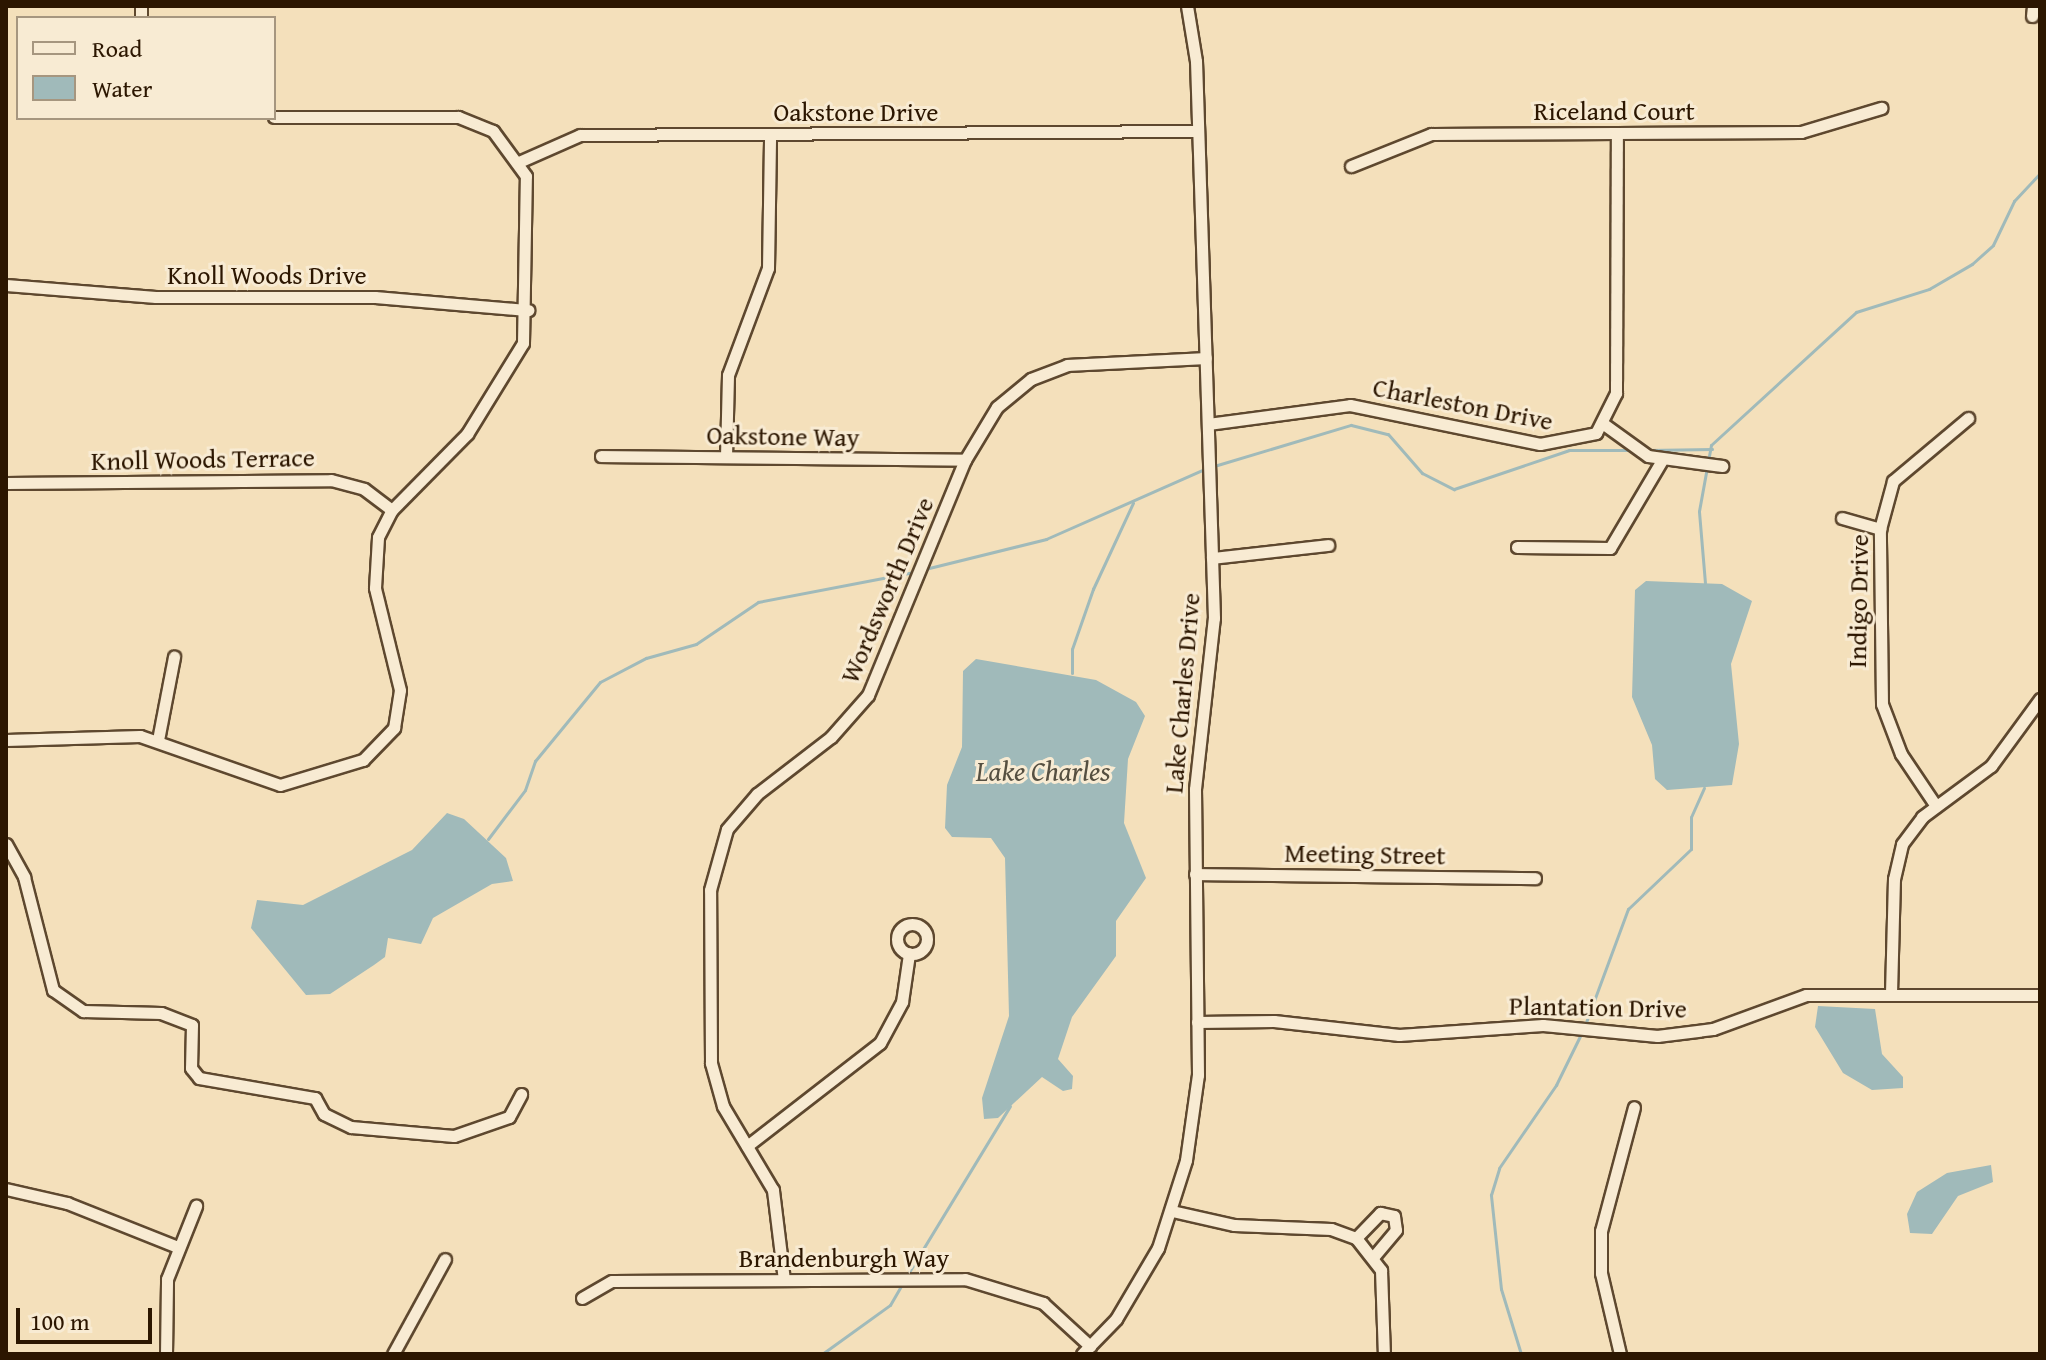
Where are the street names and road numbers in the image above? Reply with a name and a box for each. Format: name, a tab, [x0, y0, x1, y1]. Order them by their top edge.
street label: Riceland Court	[1533, 95, 1695, 127]
street label: Oakstone Drive	[774, 96, 938, 128]
street label: Knoll Woods Drive	[167, 259, 367, 291]
street label: Charleston Drive	[1370, 371, 1556, 437]
street label: Oakstone Way	[706, 419, 860, 453]
street label: Knoll Woods Terrace	[91, 441, 315, 477]
street label: Wordsworth Drive	[834, 492, 940, 688]
street label: Indigo Drive	[1841, 534, 1875, 668]
street label: Lake Charles Drive	[1158, 591, 1206, 795]
street label: Meeting Street	[1284, 837, 1446, 871]
street label: Plantation Drive	[1509, 990, 1687, 1024]
street label: Brandenburgh Way	[739, 1242, 949, 1274]

